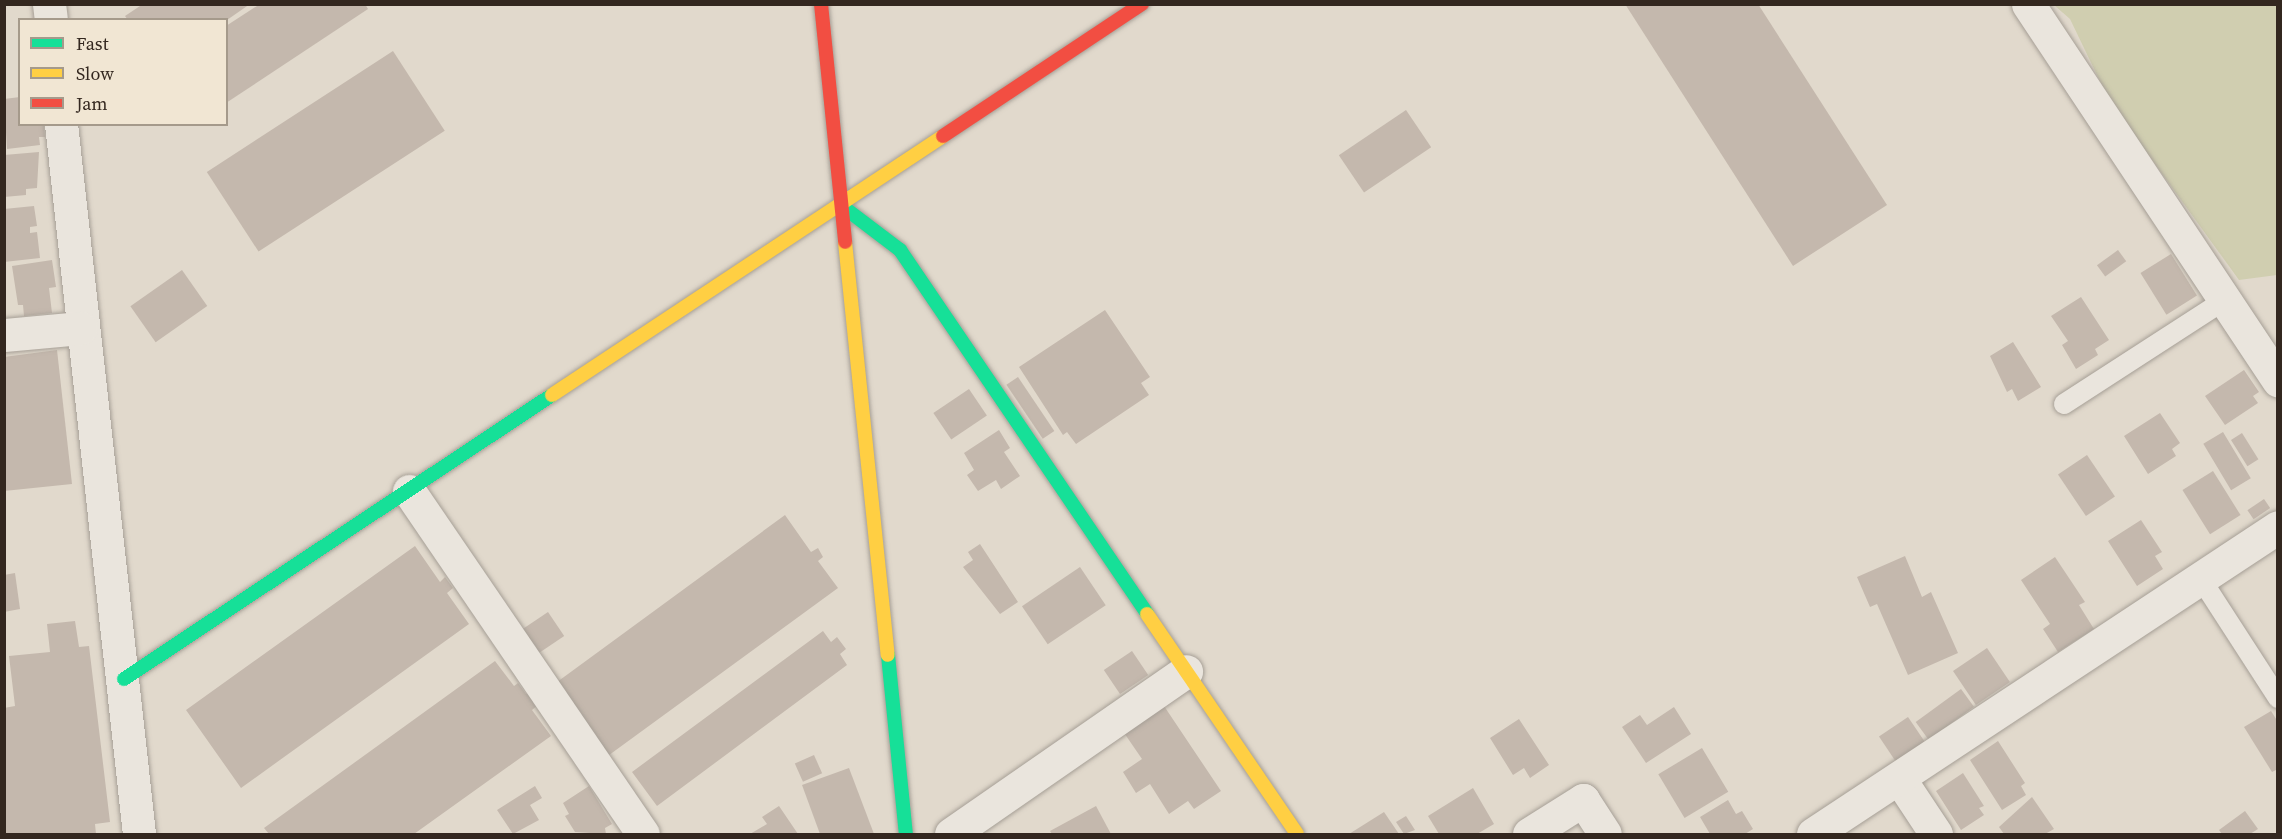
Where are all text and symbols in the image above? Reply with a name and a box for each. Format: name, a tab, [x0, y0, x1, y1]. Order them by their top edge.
legend	[18, 18, 228, 126]
text: Fast	[76, 31, 109, 56]
text: Slow	[76, 61, 114, 86]
text: Jam	[76, 91, 108, 116]

